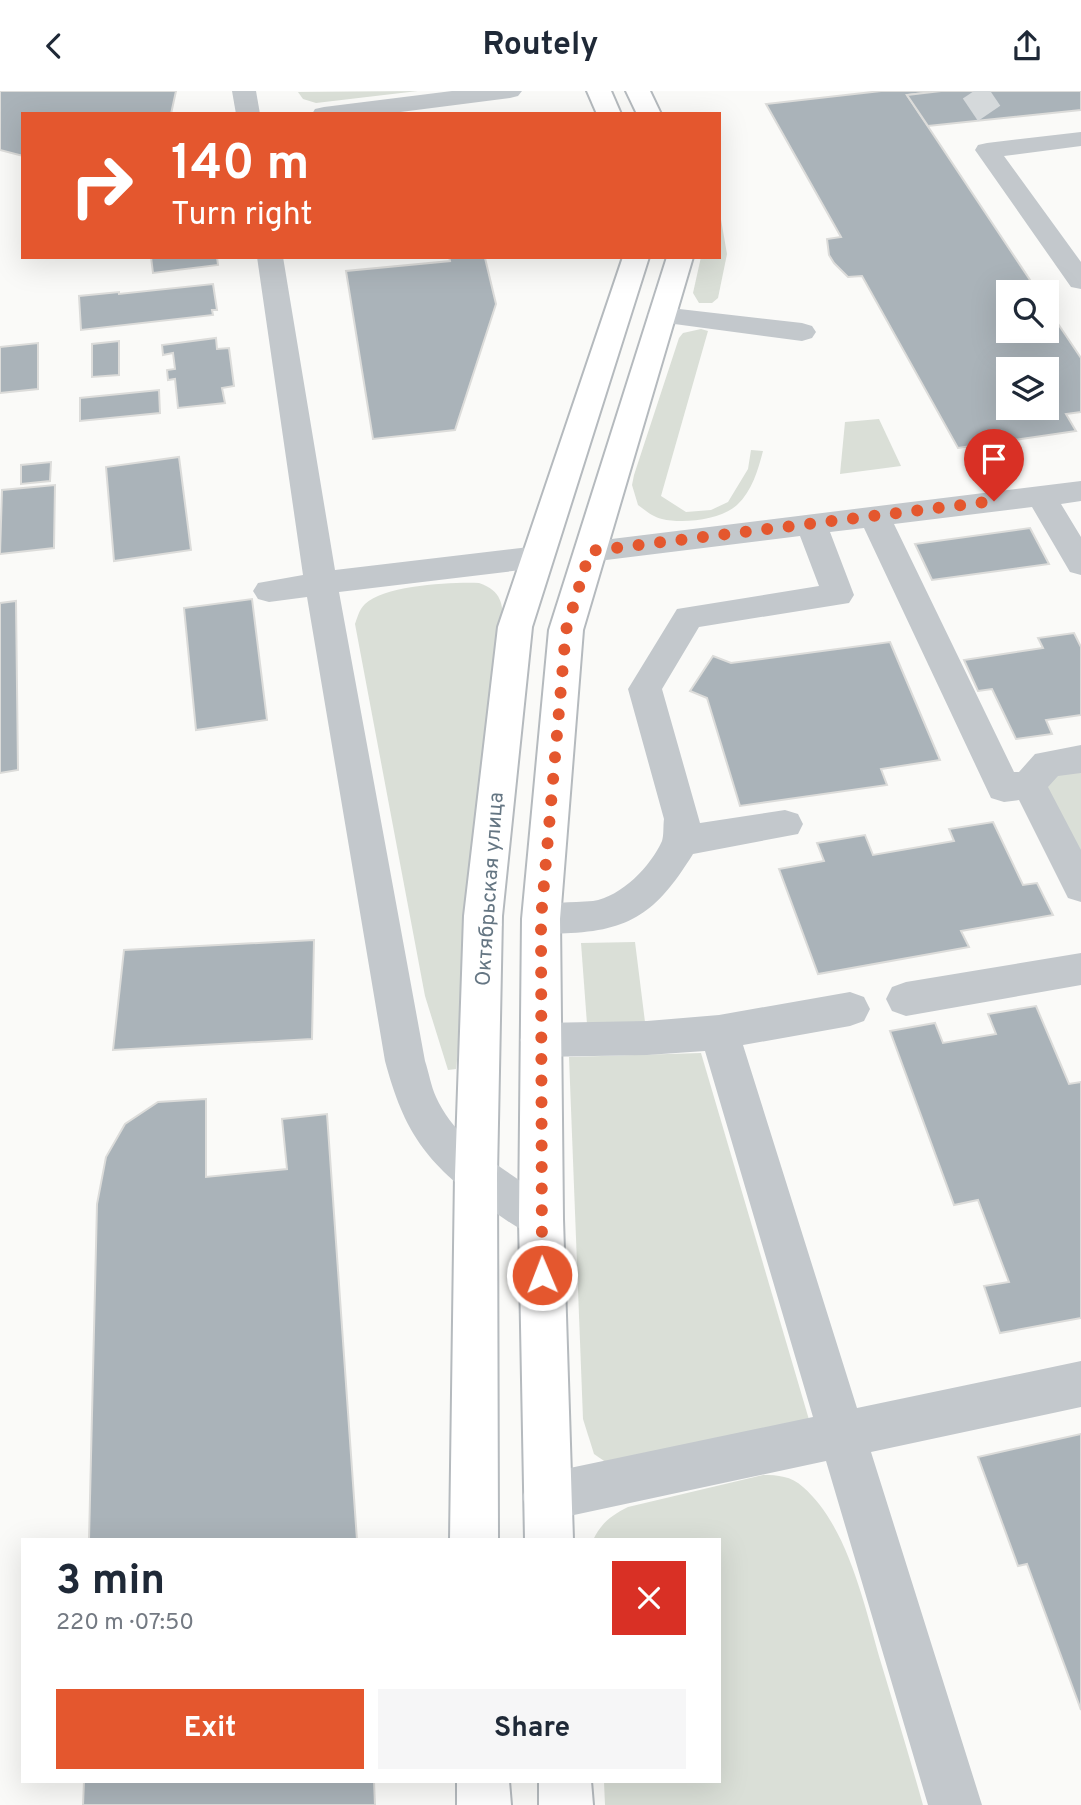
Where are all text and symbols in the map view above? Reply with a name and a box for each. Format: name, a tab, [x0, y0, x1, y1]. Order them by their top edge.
text: Routely	[483, 26, 598, 66]
icon: back	[35, 27, 73, 65]
icon: share	[1008, 27, 1046, 65]
text: 140 m	[171, 135, 310, 197]
icon: right	[56, 140, 147, 231]
text: Turn right	[171, 196, 313, 236]
map controls	[996, 280, 1059, 420]
button: search	[996, 280, 1059, 343]
button: layers	[996, 357, 1059, 420]
pin	[964, 429, 1024, 501]
icon: arrive	[975, 440, 1013, 478]
street label: Октябрьская улица	[470, 791, 511, 987]
position arrow	[505, 1238, 579, 1312]
text: 3 min	[56, 1556, 165, 1609]
button: close	[612, 1561, 686, 1635]
text: 220 m · 07:50	[56, 1609, 194, 1638]
button: Exit	[56, 1689, 364, 1769]
button: Share	[378, 1689, 686, 1769]

